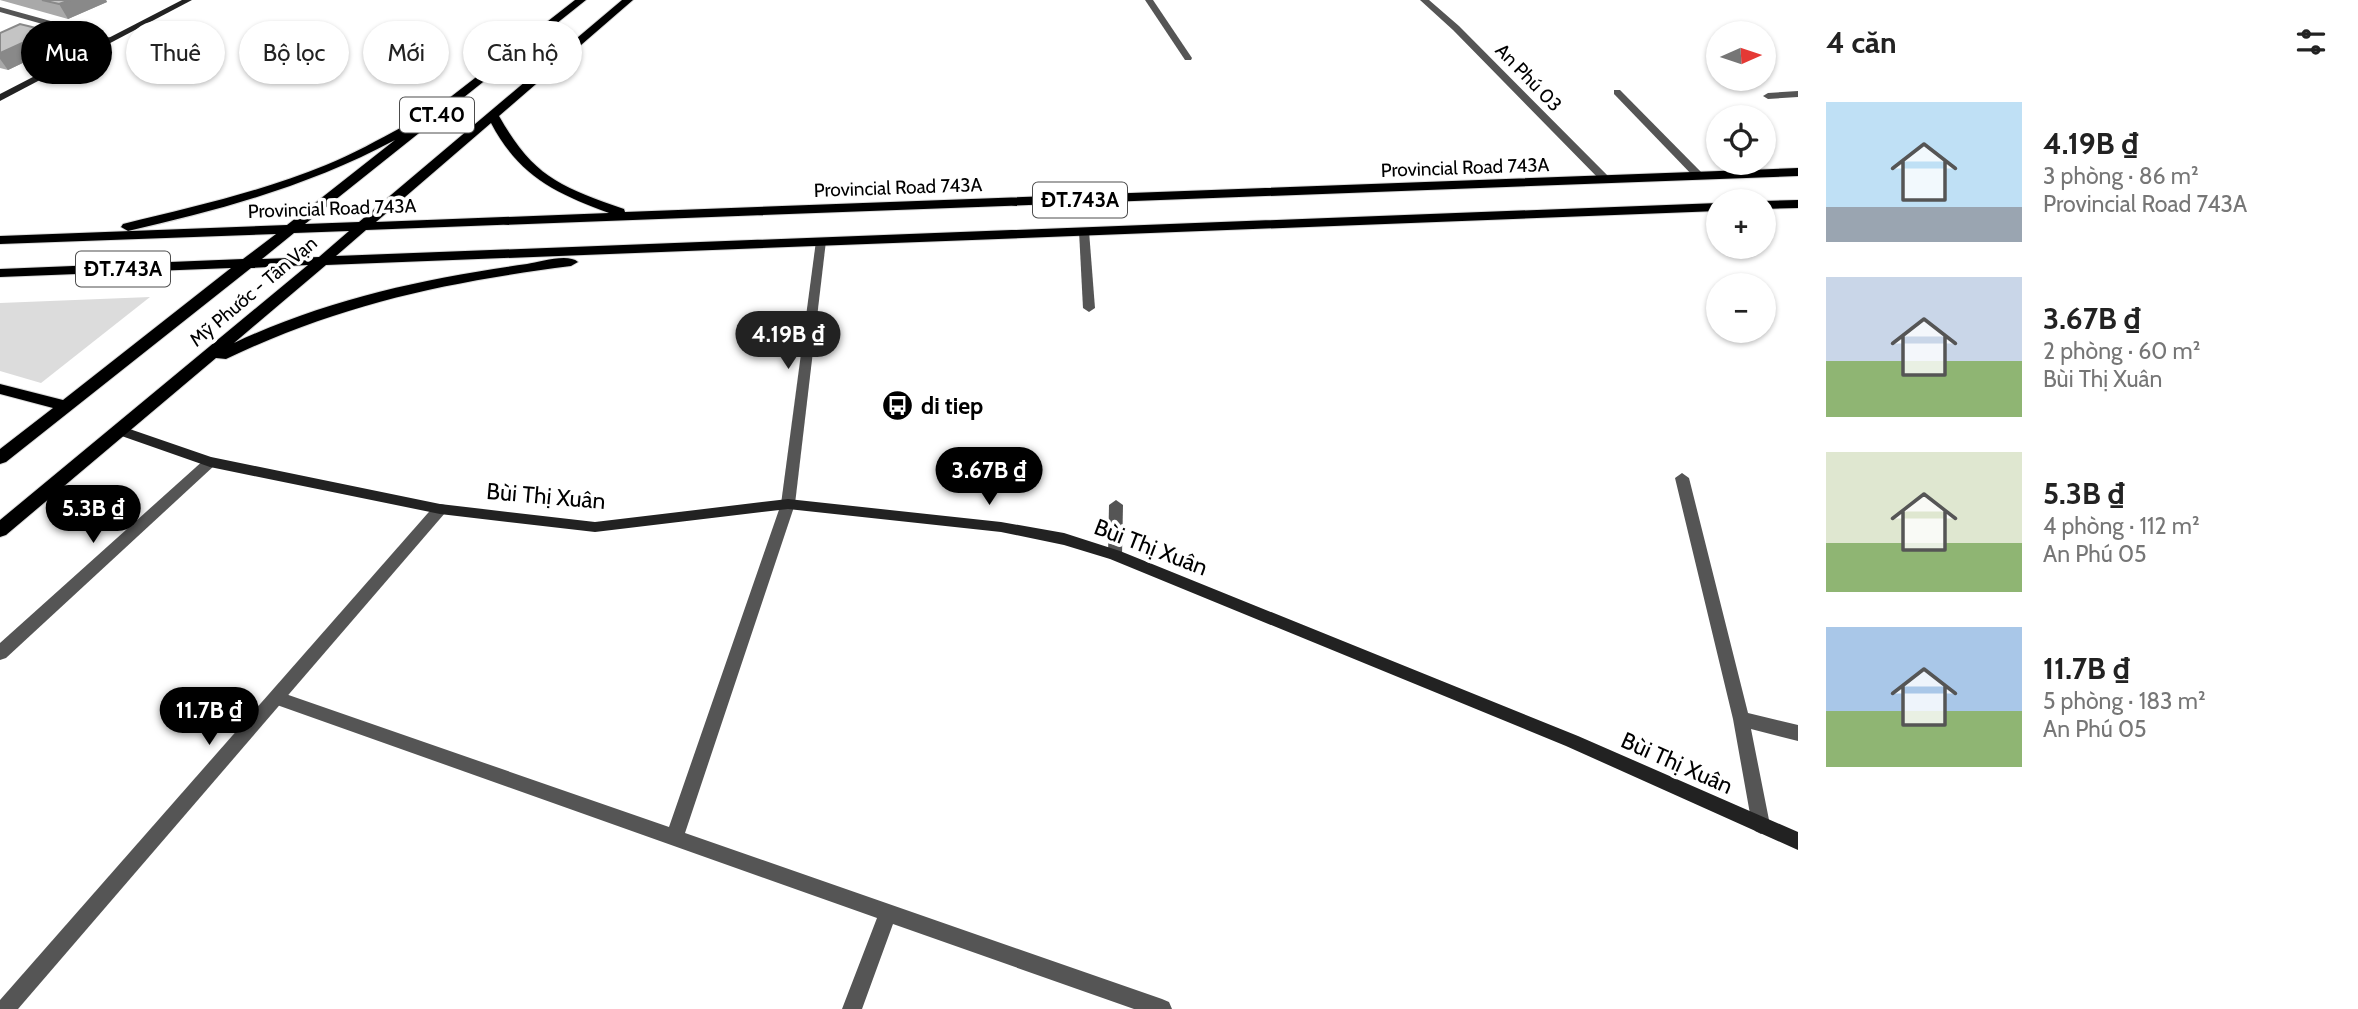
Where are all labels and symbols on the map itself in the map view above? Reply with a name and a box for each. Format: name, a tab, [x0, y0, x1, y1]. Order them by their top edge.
north arrow	[1706, 21, 1776, 91]
street label: An Phú 03	[1491, 39, 1567, 116]
road number: CT.40	[400, 97, 474, 132]
street label: Provincial Road 743A	[1380, 153, 1550, 182]
street label: Provincial Road 743A	[813, 173, 983, 202]
road number: ĐT.743A	[1033, 182, 1127, 218]
street label: Provincial Road 743A	[247, 194, 417, 223]
street label: Mỹ Phước - Tân Vạn	[185, 231, 322, 351]
road number: ĐT.743A	[76, 252, 170, 286]
pin: 4.19B ₫	[723, 312, 853, 371]
bus stop icon: di tiep	[881, 389, 915, 423]
place label: di tiep	[921, 392, 983, 420]
pin: 3.67B ₫	[924, 448, 1054, 507]
street label: Bùi Thị Xuân	[485, 477, 607, 515]
pin: 5.3B ₫	[36, 486, 150, 545]
street label: Bùi Thị Xuân	[1090, 513, 1212, 581]
pin: 11.7B ₫	[144, 688, 274, 747]
street label: Bùi Thị Xuân	[1617, 726, 1737, 800]

